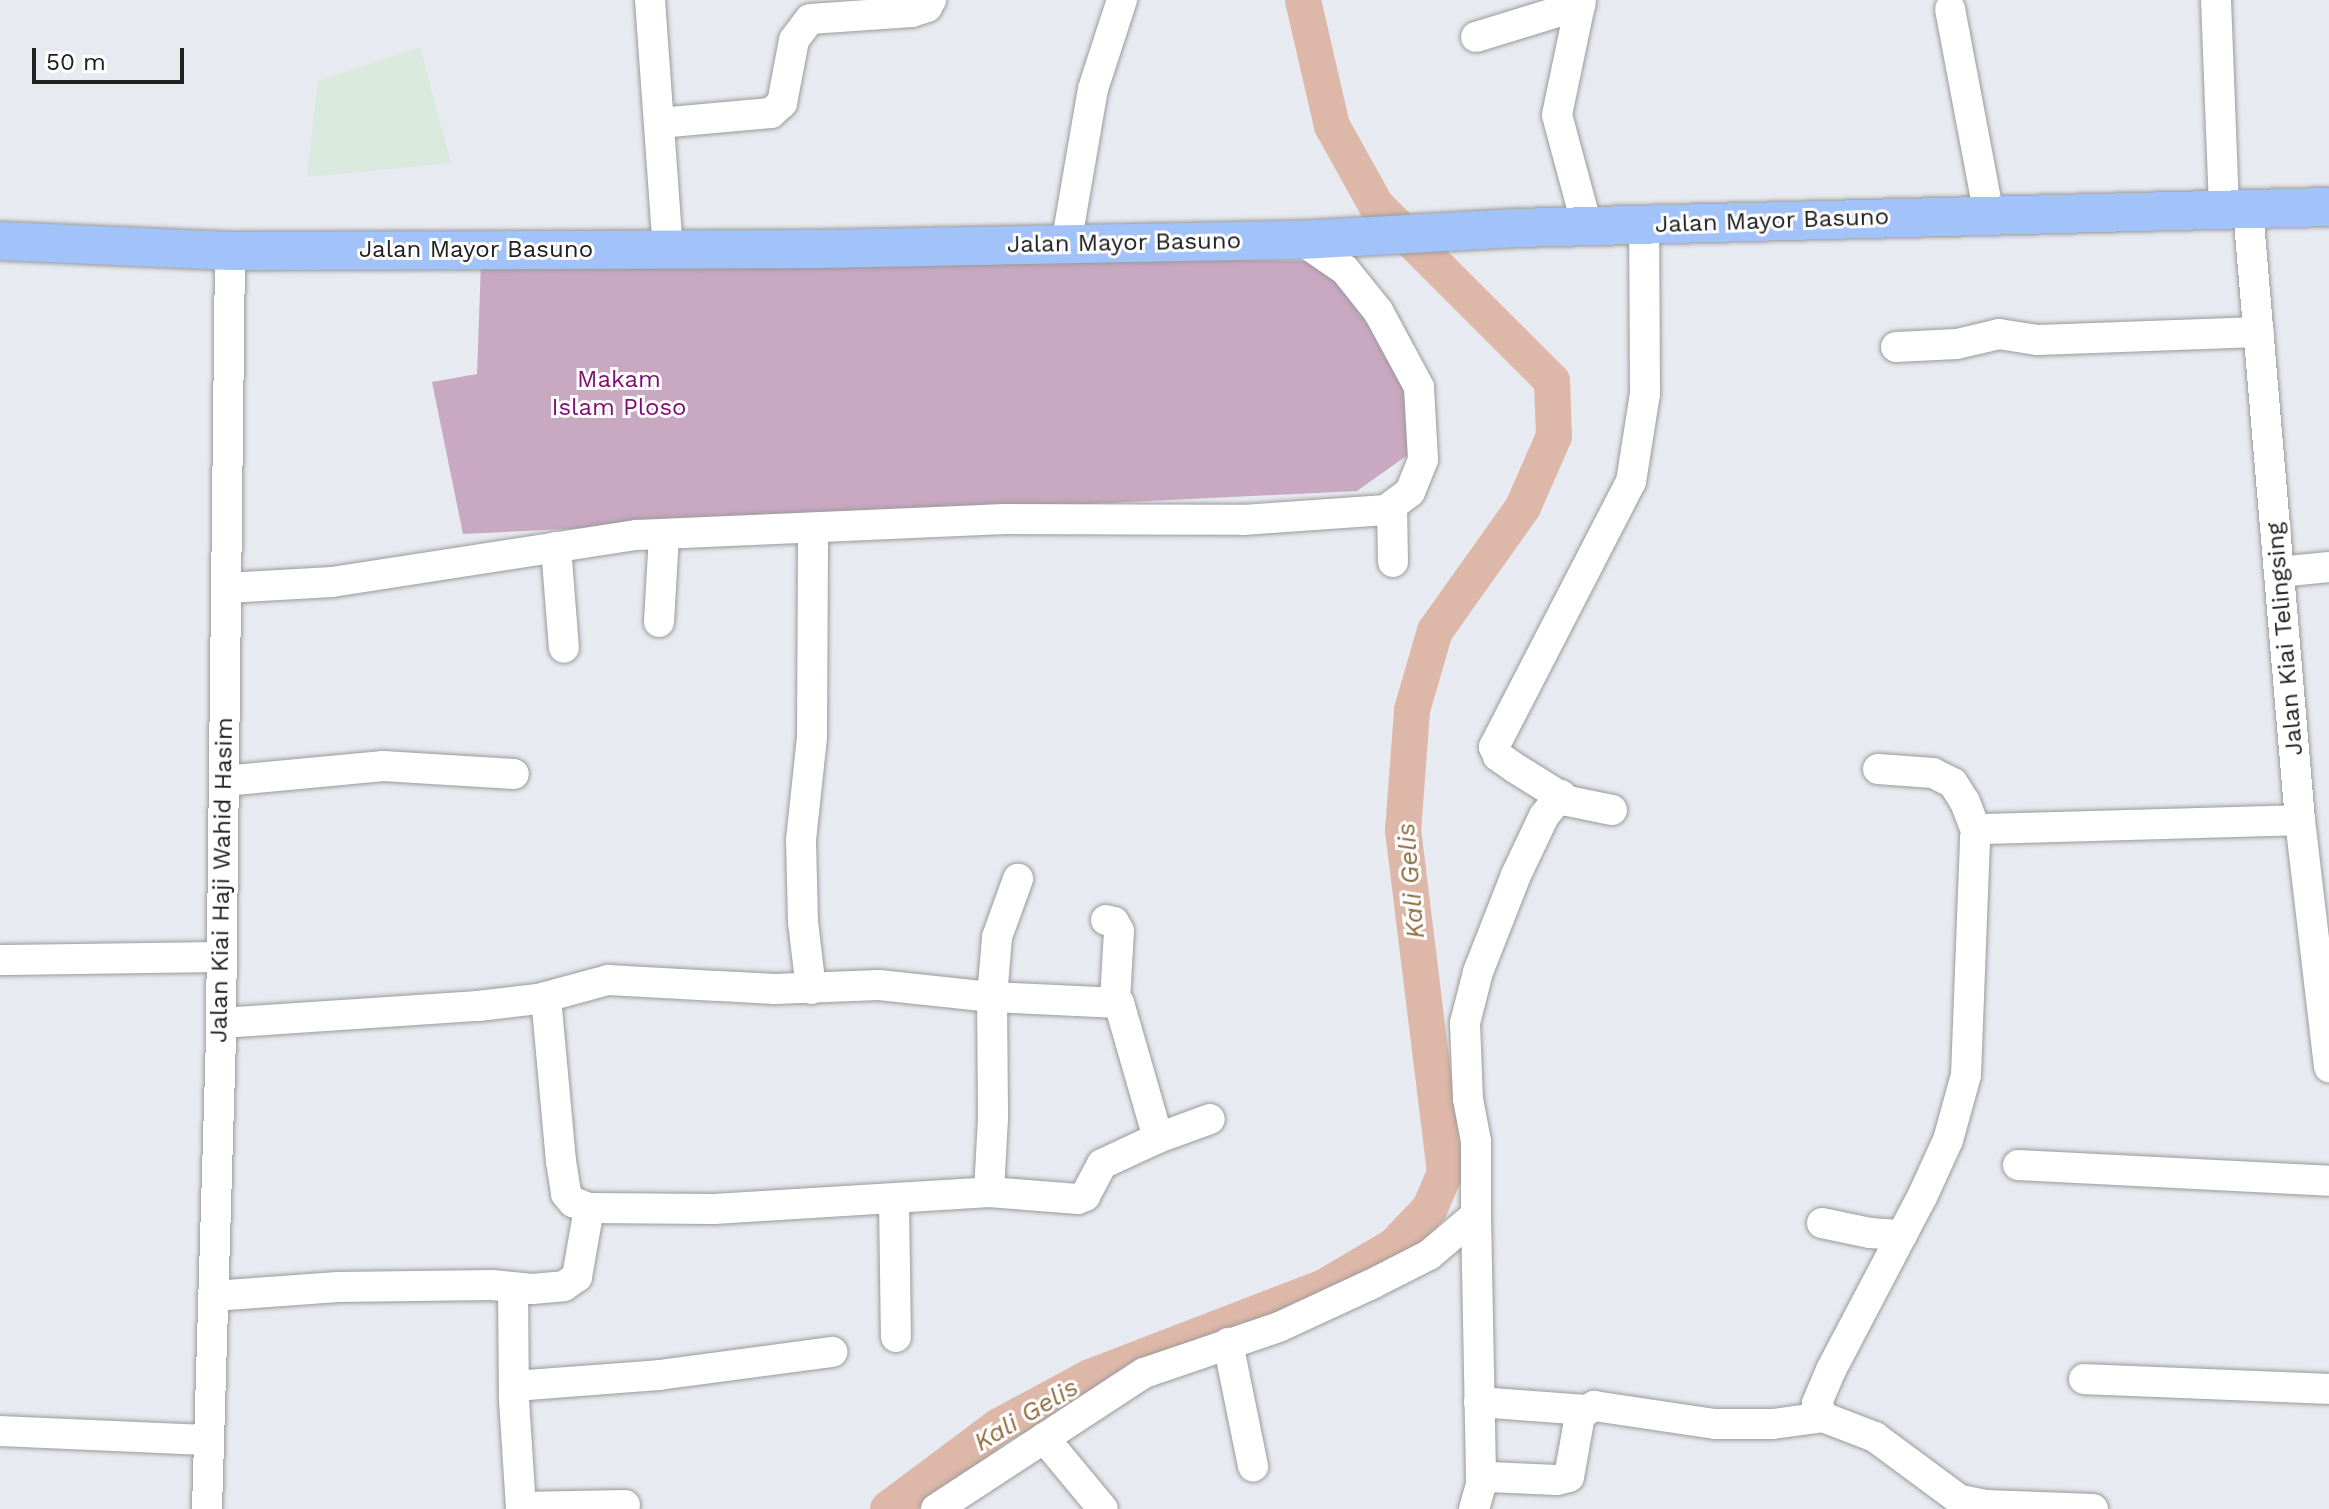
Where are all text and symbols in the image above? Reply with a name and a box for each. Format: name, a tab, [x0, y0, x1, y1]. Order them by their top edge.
scale bar	[36, 32, 188, 82]
text: 50 m	[46, 48, 106, 76]
street label: Jalan Mayor Basuno	[1654, 203, 1890, 239]
street label: Jalan Mayor Basuno	[1006, 227, 1242, 259]
street label: Jalan Mayor Basuno	[359, 236, 593, 264]
park label: Makam Islam Ploso	[552, 366, 686, 422]
street label: Jalan Kiai Telingsing	[2260, 521, 2310, 757]
street label: Jalan Kiai Haji Wahid Hasim	[205, 717, 239, 1043]
water label: Kali Gelis	[1390, 822, 1432, 940]
water label: Kali Gelis	[968, 1372, 1084, 1458]

